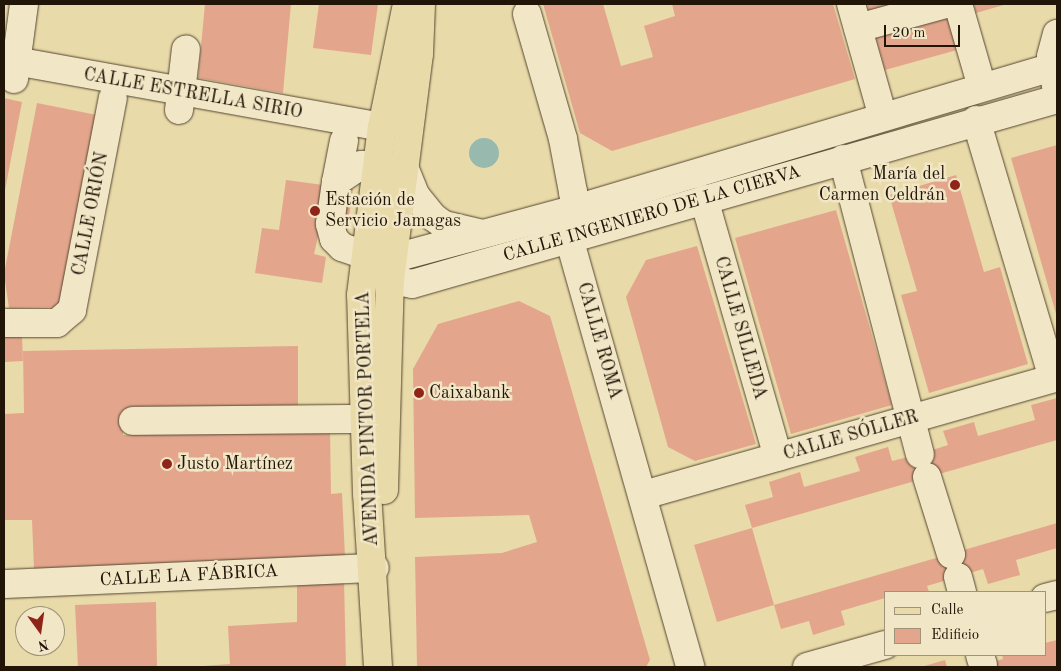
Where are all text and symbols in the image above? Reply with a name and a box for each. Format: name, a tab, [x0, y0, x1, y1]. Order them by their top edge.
scale bar	[886, 15, 962, 47]
text: 20 m	[892, 26, 926, 41]
street label: CALLE ESTRELLA SIRIO	[82, 64, 304, 124]
street label: CALLE ORIÓN	[68, 150, 114, 278]
street label: CALLE INGENIERO DE LA CIERVA	[501, 161, 803, 267]
place label: María del Carmen Celdrán	[819, 164, 945, 206]
marker: María del Carmen Celdrán	[949, 179, 961, 191]
place label: Estación de Servicio Jamagas	[325, 190, 461, 232]
marker: Estación de Servicio Jamagas	[309, 205, 321, 217]
street label: CALLE SILLEDA	[709, 254, 771, 402]
street label: CALLE ROMA	[572, 280, 626, 402]
street label: AVENIDA PINTOR PORTELA	[353, 291, 383, 547]
place label: Caixabank	[429, 382, 510, 404]
marker: Caixabank	[413, 387, 425, 399]
street label: CALLE SÓLLER	[781, 406, 921, 466]
place label: Justo Martínez	[177, 453, 293, 475]
marker: Justo Martínez	[161, 458, 173, 470]
street label: CALLE LA FÁBRICA	[99, 561, 279, 591]
legend	[884, 591, 1046, 656]
text: Calle	[931, 603, 963, 618]
north arrow	[15, 606, 65, 656]
text: Edificio	[931, 628, 979, 643]
text: N	[37, 636, 50, 653]

